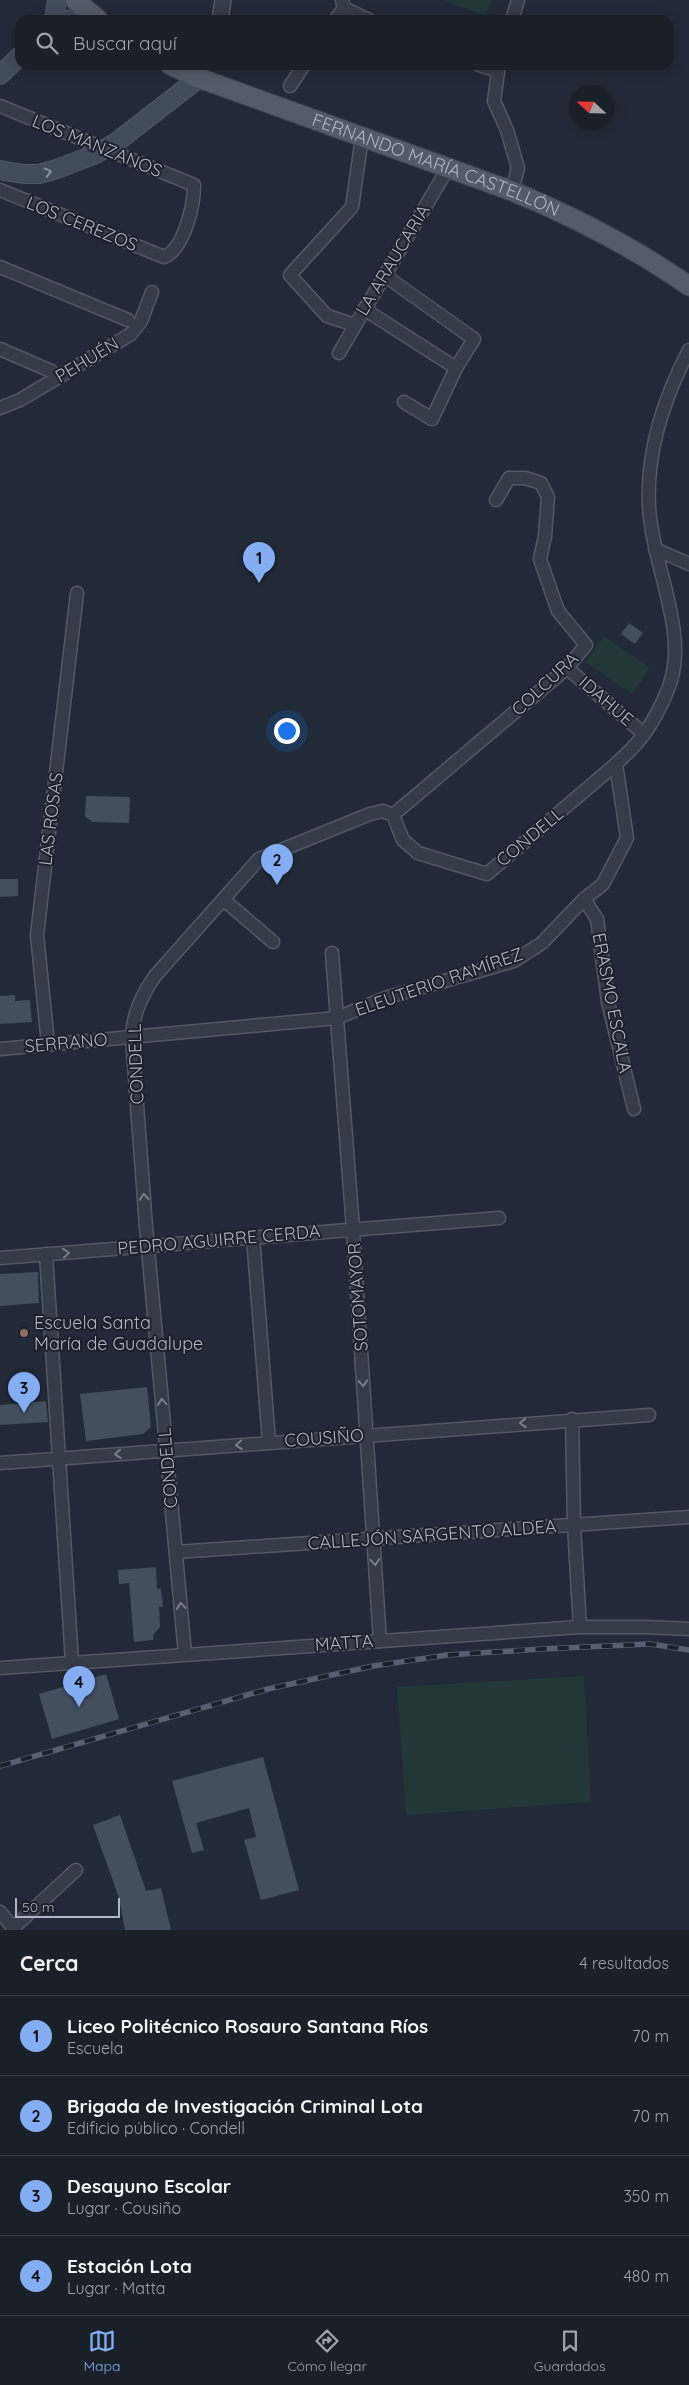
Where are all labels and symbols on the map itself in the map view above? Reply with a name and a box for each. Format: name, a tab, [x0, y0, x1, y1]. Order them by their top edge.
north arrow	[569, 85, 614, 130]
street label: FERNANDO MARÍA CASTELLÓN	[309, 108, 563, 221]
street label: LOS MANZANOS	[29, 109, 166, 182]
one-way arrow	[44, 167, 52, 178]
street label: LOS CEREZOS	[23, 191, 141, 256]
street label: LA ARAUCARIA	[350, 200, 435, 320]
street label: PEHUÉN	[51, 332, 123, 387]
pin: 1	[243, 542, 275, 583]
street label: COLCURA	[506, 647, 583, 720]
street label: IDAHUE	[574, 671, 638, 731]
your location	[274, 718, 300, 744]
street label: LAS ROSAS	[33, 771, 68, 867]
street label: CONDELL	[491, 802, 568, 871]
pin: 2	[261, 844, 293, 885]
street label: ERASMO ESCALA	[588, 931, 637, 1075]
street label: ELEUTERIO RAMÍREZ	[352, 942, 526, 1021]
street label: CONDELL	[123, 1023, 148, 1105]
street label: SERRANO	[24, 1027, 108, 1058]
one-way arrow	[138, 1193, 149, 1201]
street label: PEDRO AGUIRRE CERDA	[117, 1219, 322, 1260]
street label: SOTOMAYOR	[342, 1242, 373, 1352]
one-way arrow	[62, 1247, 70, 1258]
place label: Escuela Santa María de Guadalupe	[34, 1311, 203, 1355]
marker: Escuela Santa María de Guadalupe	[18, 1327, 30, 1339]
pin: 3	[8, 1372, 40, 1413]
one-way arrow	[358, 1379, 369, 1387]
one-way arrow	[156, 1398, 167, 1406]
one-way arrow	[519, 1417, 527, 1428]
street label: COUSIÑO	[283, 1423, 365, 1452]
street label: CONDELL	[152, 1426, 182, 1509]
one-way arrow	[235, 1439, 243, 1450]
one-way arrow	[113, 1449, 121, 1460]
street label: CALLEJÓN SARGENTO ALDEA	[307, 1514, 558, 1555]
one-way arrow	[369, 1559, 380, 1567]
one-way arrow	[175, 1601, 186, 1609]
street label: MATTA	[314, 1629, 374, 1656]
pin: 4	[63, 1666, 95, 1707]
scale bar	[15, 1895, 120, 1918]

